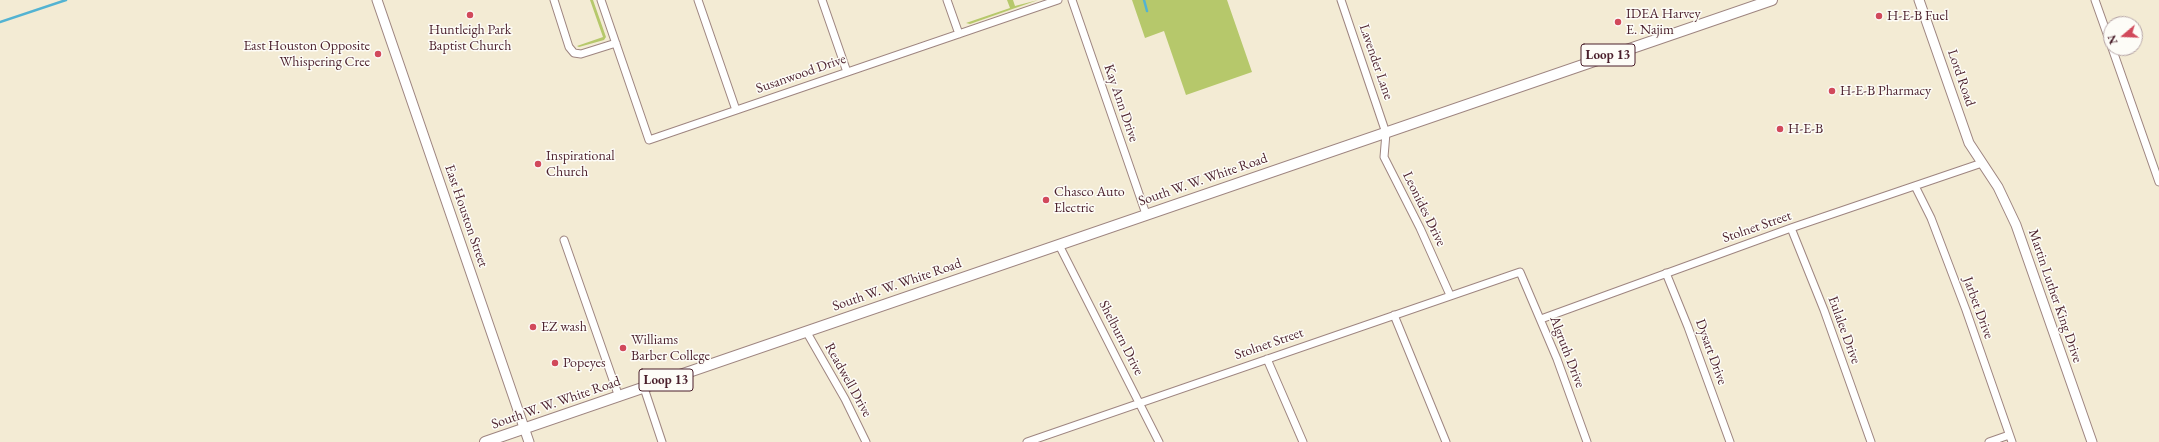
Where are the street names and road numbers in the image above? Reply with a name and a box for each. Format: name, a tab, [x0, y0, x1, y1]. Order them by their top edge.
street label: Lavender Lane	[1355, 22, 1397, 102]
road number: Loop 13	[1581, 44, 1635, 66]
street label: Lord Road	[1943, 47, 1979, 109]
street label: Susanwood Drive	[754, 51, 848, 97]
street label: Kay Ann Drive	[1100, 62, 1142, 144]
street label: South W. W. White Road	[1136, 150, 1270, 210]
street label: East Houston Street	[441, 163, 491, 269]
street label: Leonides Drive	[1399, 169, 1449, 249]
street label: Stolnet Street	[1720, 207, 1794, 247]
street label: Martin Luther King Drive	[2024, 227, 2086, 365]
street label: South W. W. White Road	[830, 255, 964, 315]
street label: Jarbet Drive	[1959, 275, 1997, 341]
street label: Eulalee Drive	[1824, 294, 1864, 366]
street label: Shelburn Drive	[1095, 298, 1147, 378]
street label: Algruth Drive	[1546, 314, 1588, 390]
street label: Dysart Drive	[1691, 317, 1731, 387]
street label: Stolnet Street	[1232, 324, 1306, 364]
street label: Readwell Drive	[821, 340, 875, 420]
road number: Loop 13	[639, 369, 693, 391]
street label: South W. W. White Road	[489, 373, 623, 433]

